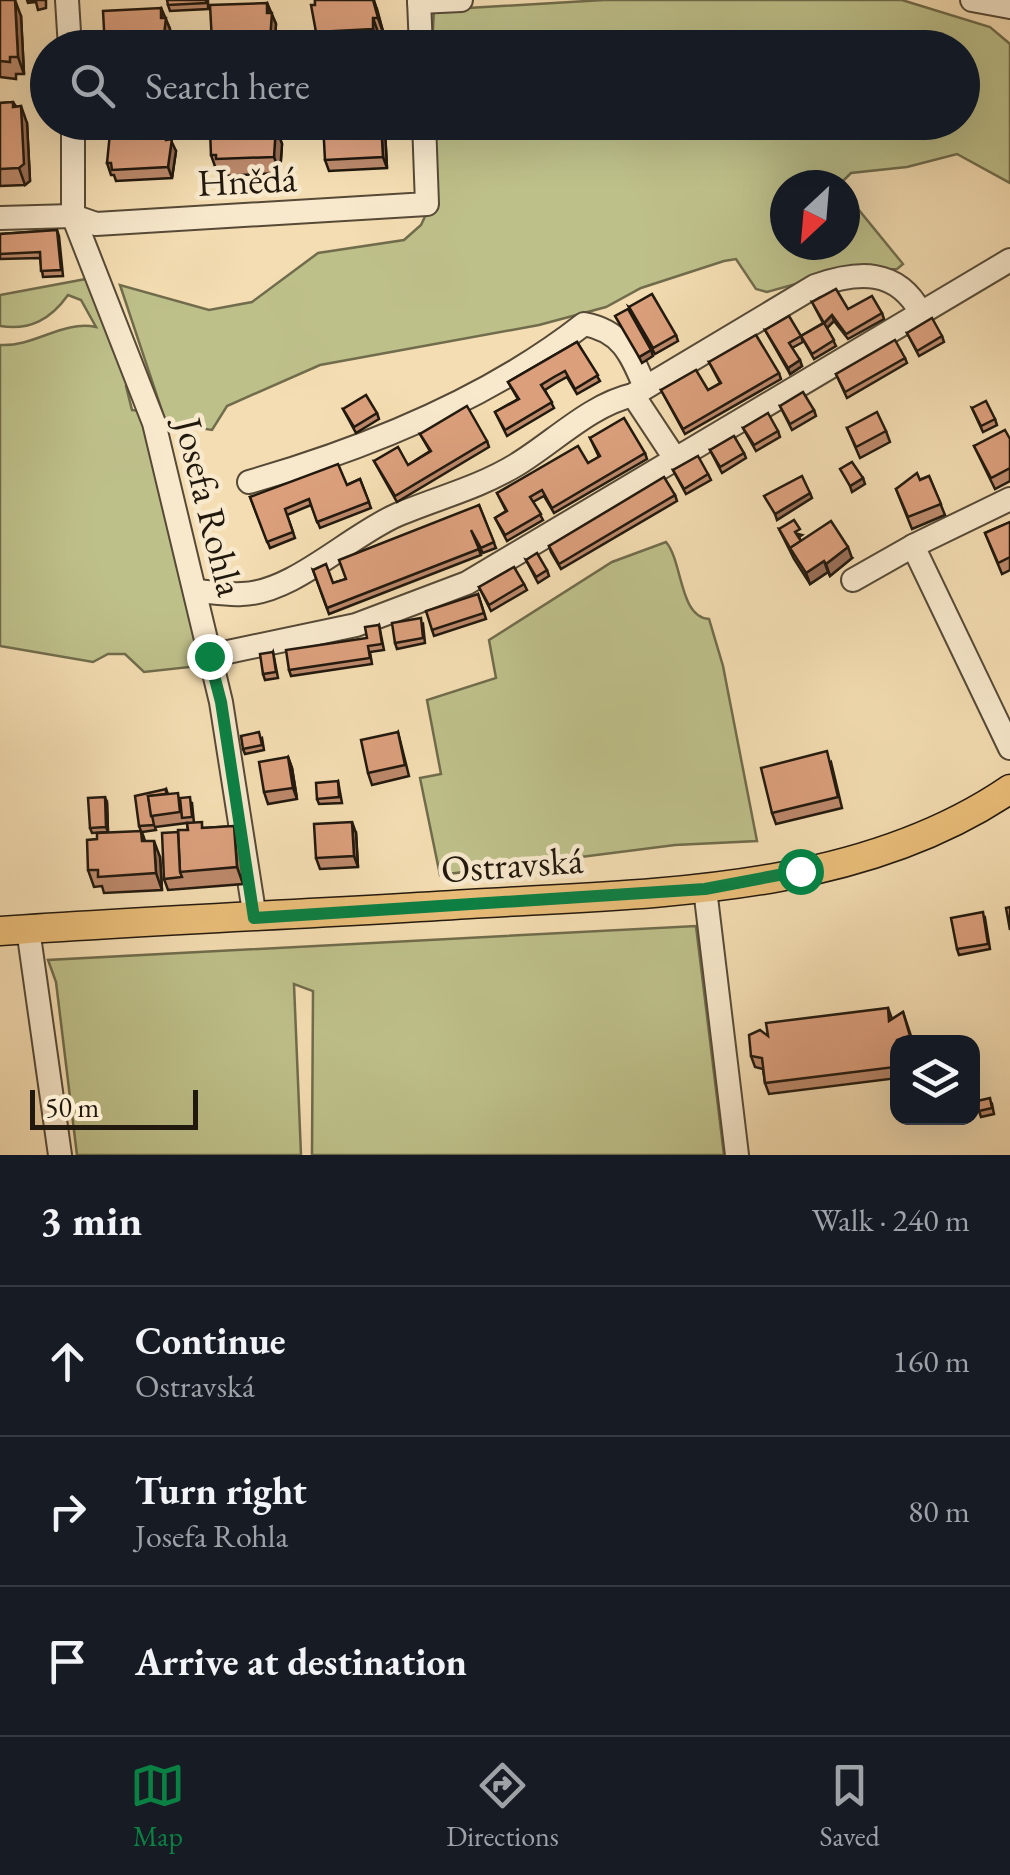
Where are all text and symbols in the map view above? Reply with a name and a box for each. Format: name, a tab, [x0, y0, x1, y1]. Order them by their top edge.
search box	[30, 30, 980, 140]
icon: search	[65, 58, 120, 113]
text: Search here	[145, 61, 310, 110]
street label: Hnědá	[196, 153, 299, 207]
north arrow	[770, 170, 860, 260]
street label: Josefa Rohla	[163, 410, 256, 602]
route end	[187, 634, 233, 680]
street label: Ostravská	[439, 835, 585, 893]
route start	[778, 849, 824, 895]
map controls	[890, 1035, 980, 1125]
button: layers	[890, 1035, 980, 1125]
scale bar	[30, 1085, 198, 1130]
text: 50 m	[45, 1089, 99, 1125]
text: 3 min	[40, 1193, 142, 1248]
text: Walk · 240 m	[812, 1199, 970, 1241]
text: Continue	[135, 1316, 286, 1365]
icon: ahead	[40, 1334, 95, 1389]
text: 160 m	[893, 1340, 970, 1382]
text: Ostravská	[135, 1365, 255, 1407]
text: Turn right	[135, 1466, 307, 1515]
icon: right	[40, 1484, 95, 1539]
text: 80 m	[908, 1490, 970, 1532]
text: Josefa Rohla	[135, 1515, 288, 1557]
icon: arrive	[40, 1634, 95, 1689]
text: Arrive at destination	[135, 1637, 467, 1686]
tab: Map	[130, 1758, 185, 1854]
tab: Directions	[446, 1758, 559, 1854]
tab: Saved	[820, 1758, 880, 1854]

